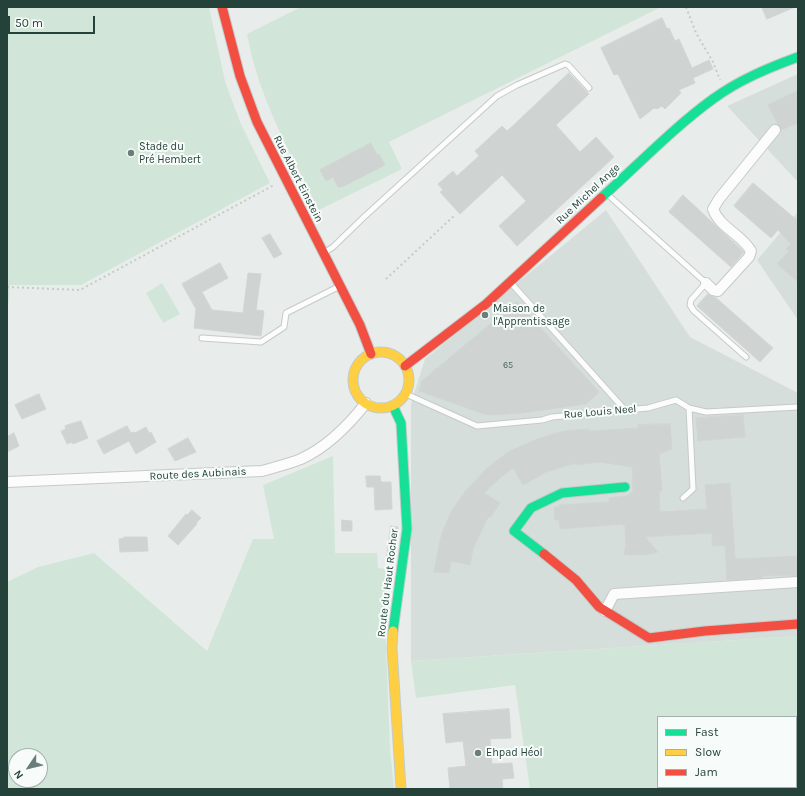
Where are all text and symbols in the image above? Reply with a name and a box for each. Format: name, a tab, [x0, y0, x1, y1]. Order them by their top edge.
scale bar	[10, 8, 97, 34]
text: 50 m	[15, 16, 43, 30]
street label: Rue Albert Einstein	[270, 133, 326, 225]
place label: Stade du Pré Hembert	[139, 140, 201, 166]
marker: Stade du Pré Hembert	[126, 148, 136, 158]
street label: Rue Michel Ange	[553, 161, 623, 227]
place label: Maison de l'Apprentissage	[493, 302, 570, 328]
marker: Maison de l'Apprentissage	[480, 310, 490, 320]
house number: 65	[503, 360, 513, 370]
street label: Rue Louis Neel	[563, 402, 637, 422]
street label: Route des Aubinais	[149, 465, 247, 483]
street label: Route du Haut Rocher	[375, 528, 401, 638]
legend	[657, 716, 797, 788]
text: Fast	[695, 725, 718, 739]
text: Slow	[695, 745, 721, 759]
place label: Ehpad Héol	[486, 746, 543, 760]
north arrow	[8, 748, 48, 788]
marker: Ehpad Héol	[473, 748, 483, 758]
text: Jam	[695, 765, 718, 779]
text: N	[11, 768, 26, 782]

